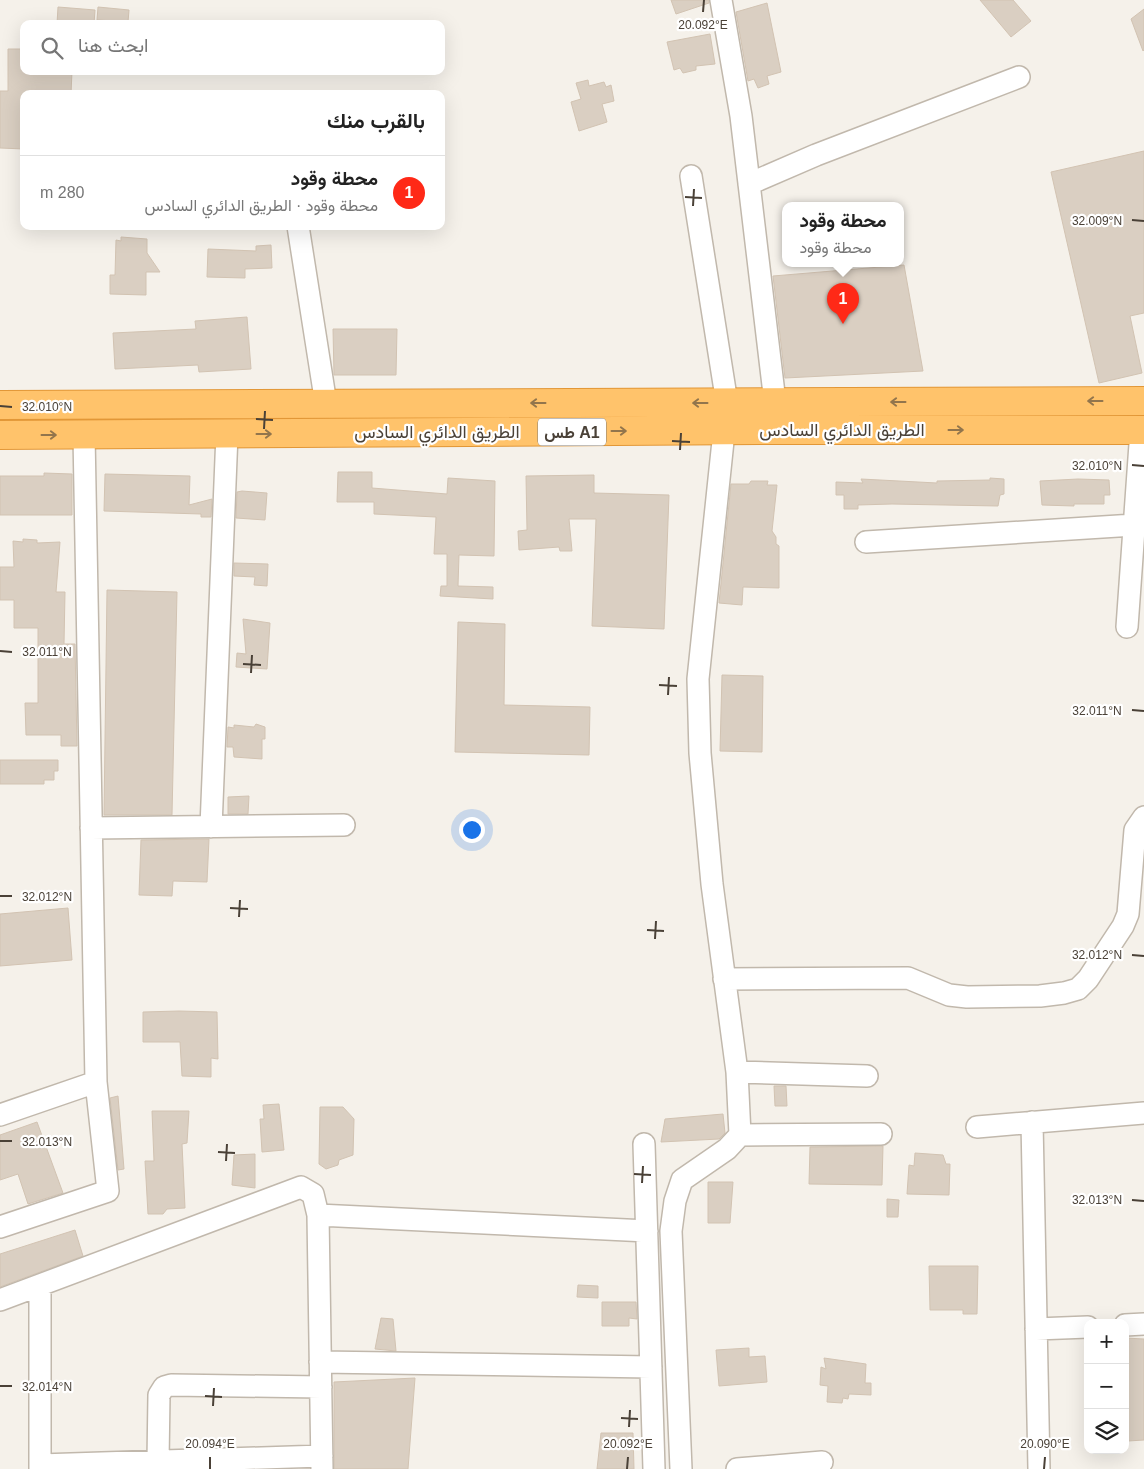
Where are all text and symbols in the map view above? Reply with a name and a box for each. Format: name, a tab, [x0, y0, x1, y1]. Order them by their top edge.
text: 20.092°E	[678, 18, 728, 32]
search box	[20, 20, 445, 75]
icon: search	[38, 34, 66, 62]
text: ابحث هنا	[78, 35, 148, 56]
text: بالقرب منك	[327, 109, 425, 132]
text: محطة وقود	[291, 168, 378, 189]
text: 280 m	[40, 184, 84, 201]
text: 1	[405, 184, 413, 201]
text: محطة وقود · الطريق الدائري السادس	[145, 197, 378, 214]
popup	[782, 202, 904, 267]
text: محطة وقود	[799, 210, 887, 231]
text: 32.009°N	[1072, 214, 1122, 228]
text: محطة وقود	[799, 239, 872, 256]
pin: 1	[827, 283, 859, 324]
one-way arrow	[1088, 396, 1104, 406]
one-way arrow	[890, 397, 906, 407]
one-way arrow	[530, 398, 546, 408]
one-way arrow	[693, 398, 709, 408]
text: 32.010°N	[22, 400, 72, 414]
road number: طس A1	[538, 418, 606, 446]
street label: الطريق الدائري السادس	[759, 420, 925, 445]
street label: الطريق الدائري السادس	[354, 422, 520, 447]
one-way arrow	[948, 425, 964, 435]
one-way arrow	[610, 426, 626, 436]
one-way arrow	[255, 429, 271, 439]
one-way arrow	[40, 430, 56, 440]
text: 32.010°N	[1072, 459, 1122, 473]
text: 32.011°N	[22, 645, 72, 659]
text: 32.011°N	[1072, 704, 1122, 718]
your location	[459, 817, 485, 843]
text: 32.012°N	[22, 890, 72, 904]
text: 32.012°N	[1072, 948, 1122, 962]
text: 32.013°N	[22, 1135, 72, 1149]
text: 32.013°N	[1072, 1193, 1122, 1207]
map controls	[1084, 1319, 1129, 1454]
button: +	[1084, 1319, 1129, 1364]
button: −	[1084, 1364, 1129, 1409]
text: 32.014°N	[22, 1380, 72, 1394]
button: layers	[1084, 1409, 1129, 1454]
text: 20.094°E	[185, 1437, 235, 1451]
text: 20.092°E	[603, 1437, 653, 1451]
text: 20.090°E	[1020, 1437, 1070, 1451]

